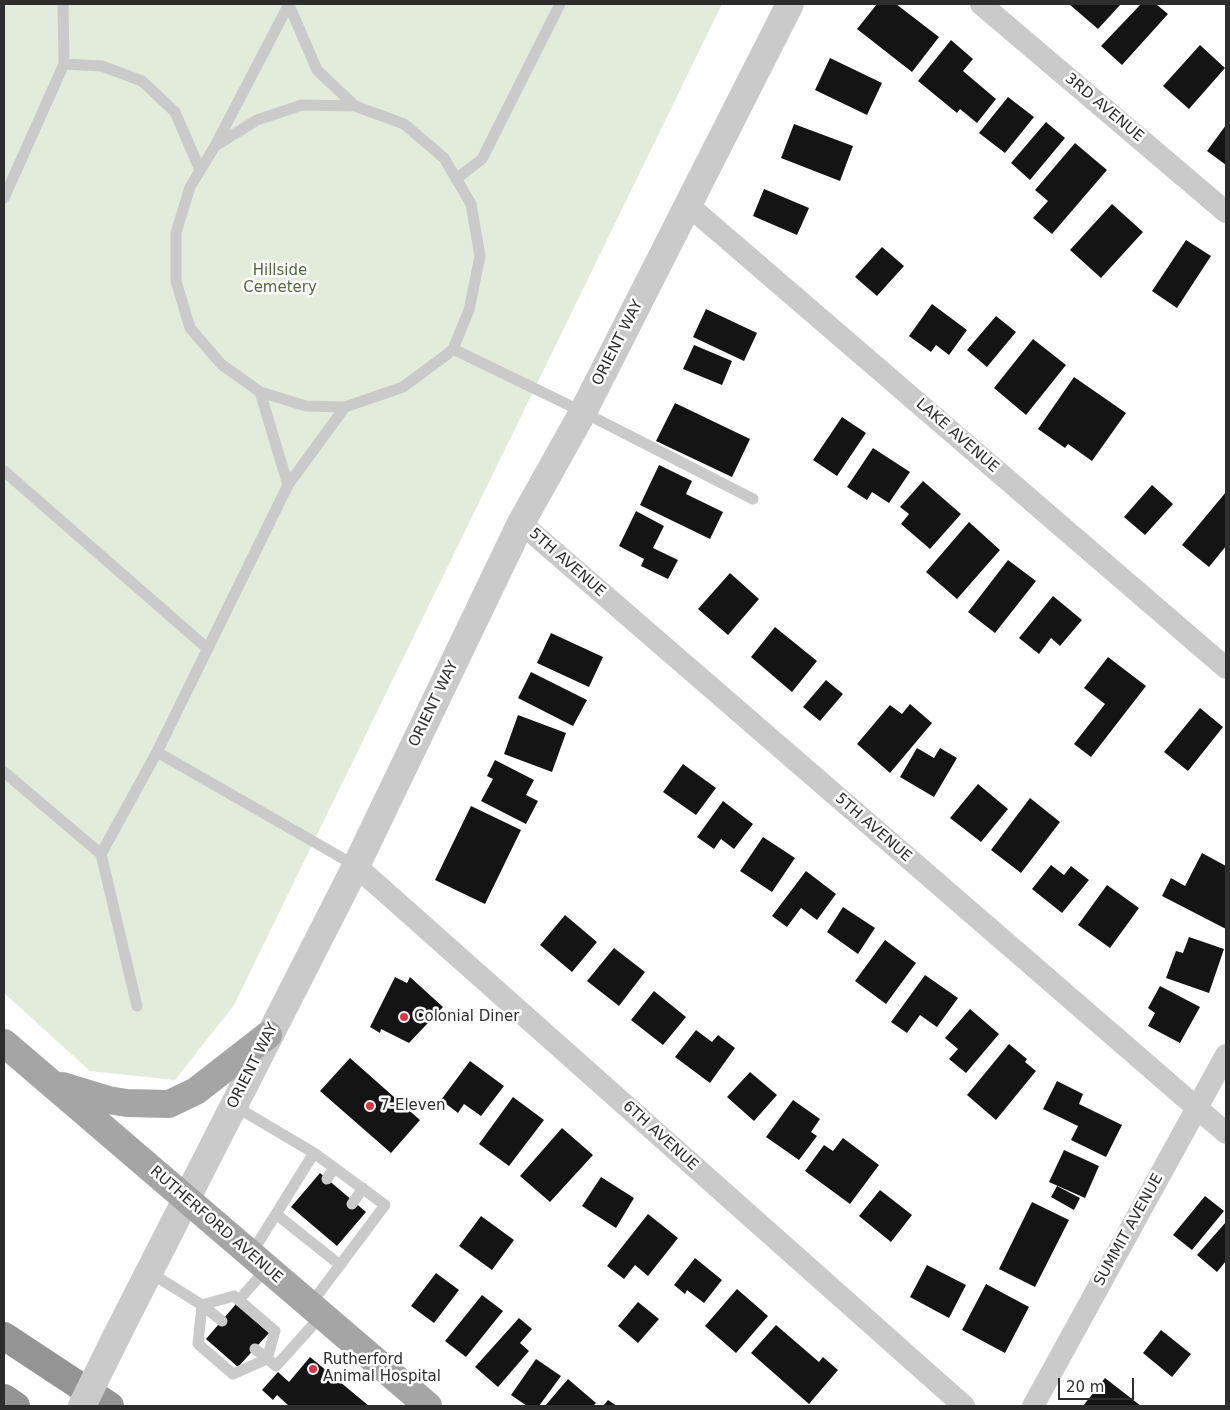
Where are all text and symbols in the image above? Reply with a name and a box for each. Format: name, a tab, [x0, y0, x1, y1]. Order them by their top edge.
street label: 3RD AVENUE	[1061, 70, 1147, 146]
park label: Hillside Cemetery	[243, 262, 317, 297]
street label: ORIENT WAY	[589, 297, 647, 389]
street label: LAKE AVENUE	[912, 395, 1002, 477]
street label: 5TH AVENUE	[525, 525, 609, 601]
street label: ORIENT WAY	[405, 658, 463, 750]
street label: 5TH AVENUE	[831, 790, 915, 866]
place label: Colonial Diner	[414, 1008, 519, 1026]
marker: Colonial Diner	[398, 1011, 410, 1023]
street label: ORIENT WAY	[224, 1020, 282, 1112]
place label: 7-Eleven	[380, 1097, 445, 1115]
street label: 6TH AVENUE	[619, 1097, 701, 1175]
marker: 7-Eleven	[364, 1100, 376, 1112]
street label: RUTHERFORD AVENUE	[146, 1163, 286, 1287]
street label: SUMMIT AVENUE	[1091, 1171, 1167, 1289]
place label: Rutherford Animal Hospital	[323, 1351, 441, 1386]
marker: Rutherford Animal Hospital	[307, 1363, 319, 1375]
scale bar	[1060, 1368, 1136, 1400]
text: 20 m	[1066, 1378, 1104, 1396]

